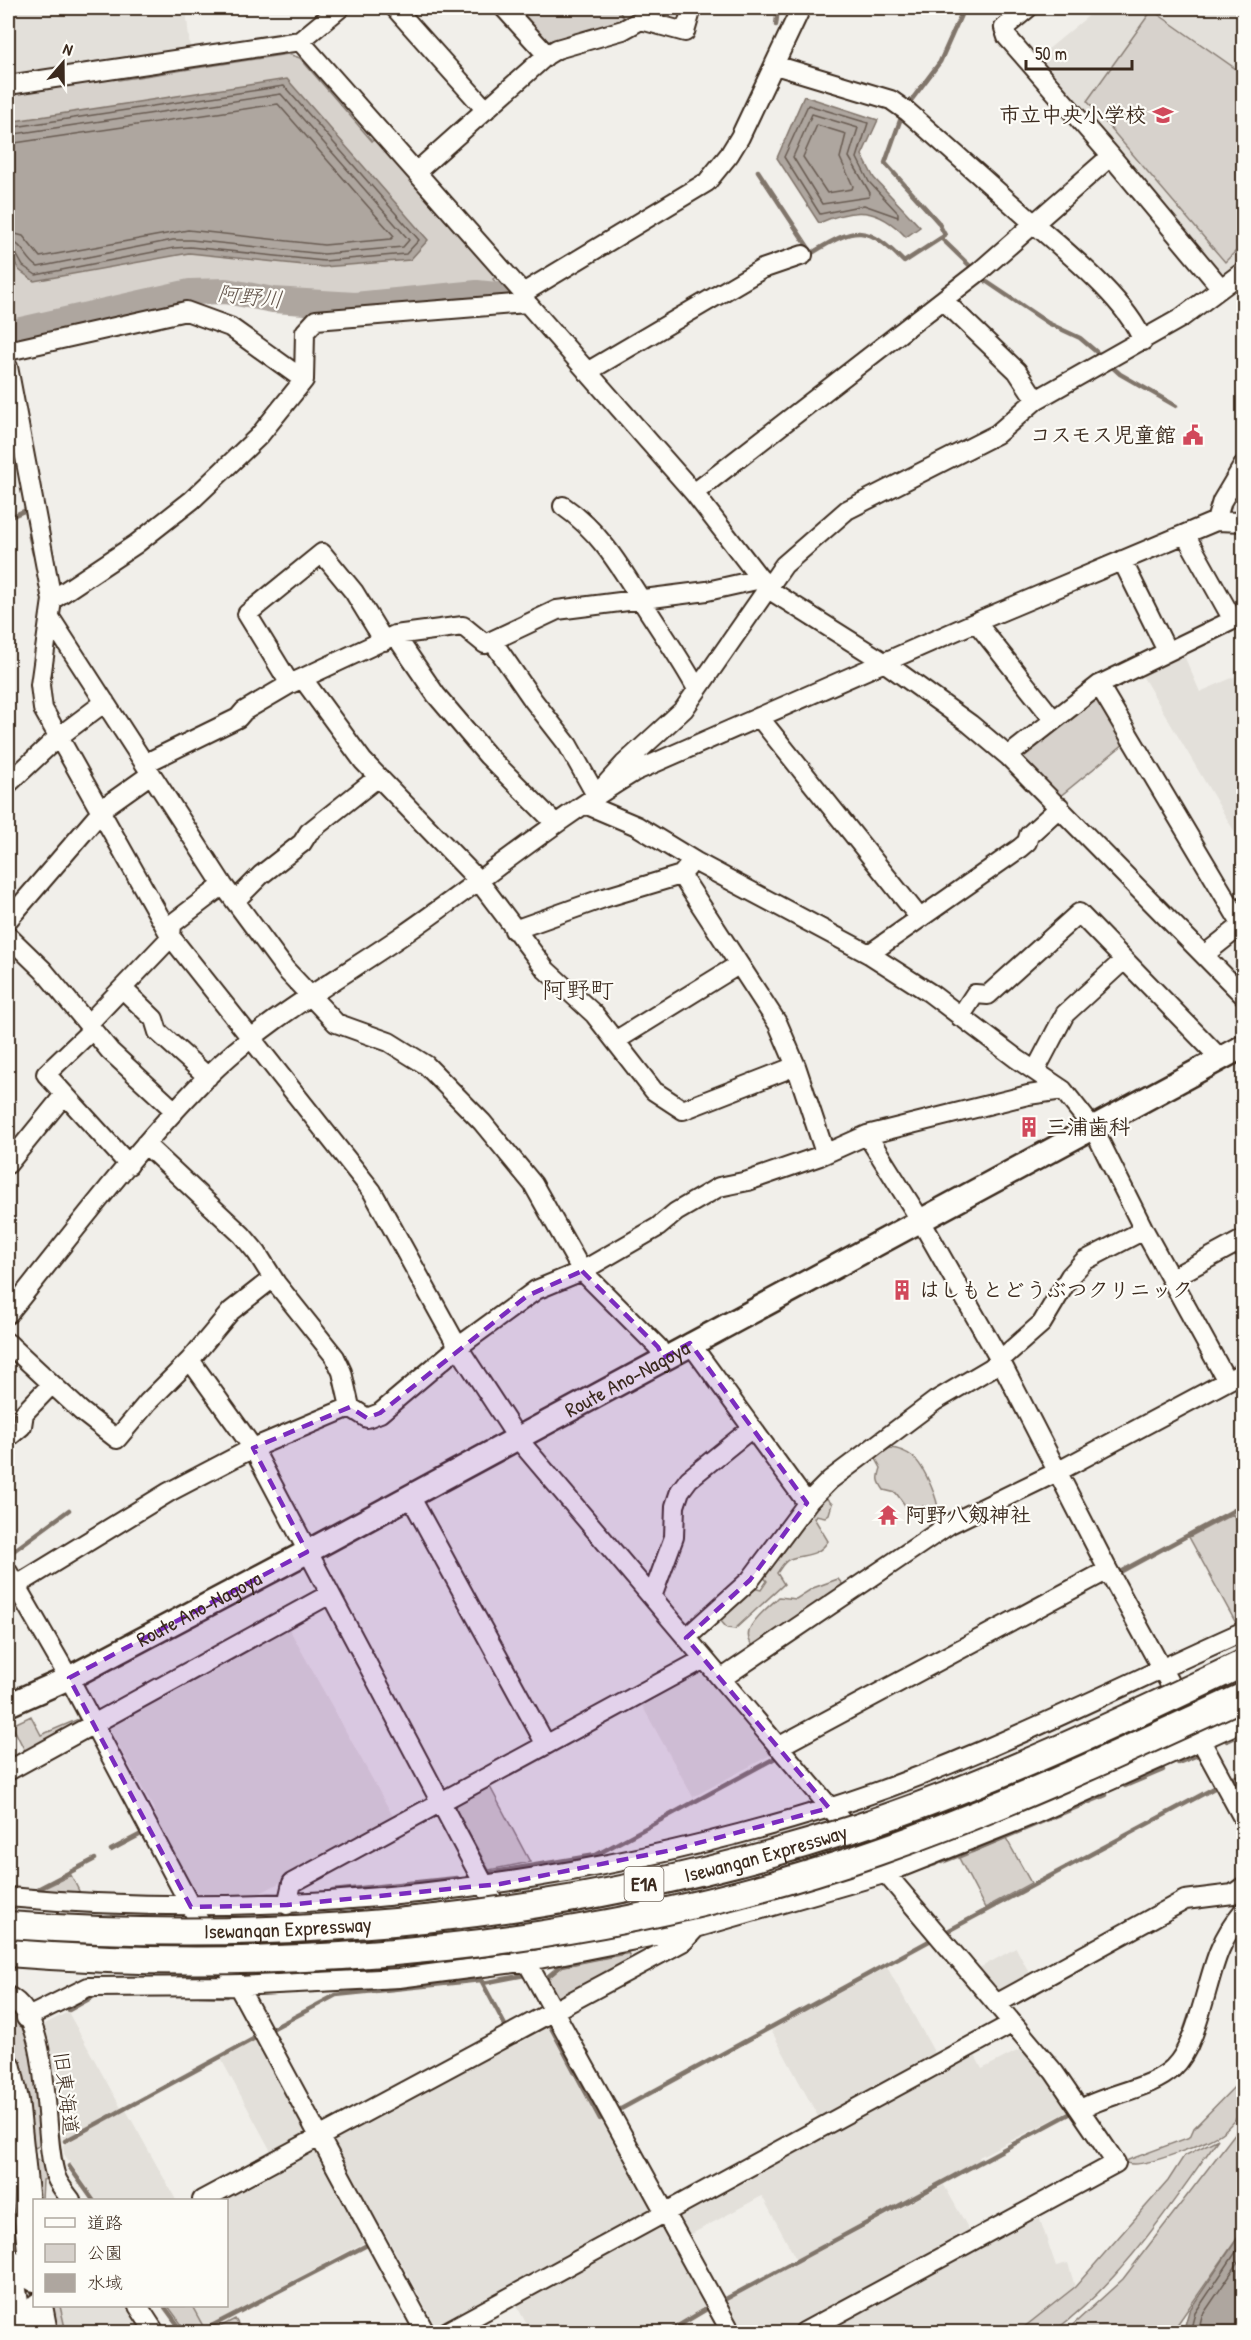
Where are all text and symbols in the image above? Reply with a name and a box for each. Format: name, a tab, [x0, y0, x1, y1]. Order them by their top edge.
north arrow	[33, 33, 93, 93]
scale bar	[1026, 33, 1132, 71]
text: N	[60, 37, 76, 61]
text: 50 m	[1035, 41, 1067, 66]
place label: 市立中央小学校	[999, 100, 1146, 129]
school or university icon: 市立中央小学校	[1151, 103, 1175, 127]
water label: 阿野川	[216, 278, 284, 314]
place label: コスモス児童館	[1030, 420, 1176, 449]
public building icon: コスモス児童館	[1181, 423, 1205, 447]
district label: 阿野町	[542, 973, 614, 1005]
place label: 三浦歯科	[1046, 1112, 1130, 1141]
building icon: 三浦歯科	[1017, 1115, 1041, 1139]
place label: はしもとどうぶつクリニック	[919, 1275, 1193, 1304]
building icon: はしもとどうぶつクリニック	[890, 1278, 914, 1302]
street label: Route Ano-Nagoya	[559, 1333, 695, 1424]
place label: 阿野八剱神社	[905, 1500, 1031, 1529]
temple icon: 阿野八剱神社	[876, 1503, 900, 1527]
street label: Route Ano-Nagoya	[131, 1564, 267, 1654]
street label: Isewangan Expressway	[681, 1817, 851, 1889]
road number: E1A	[624, 1867, 664, 1901]
street label: Isewangan Expressway	[204, 1909, 373, 1945]
street label: 旧東海道	[47, 2049, 86, 2136]
legend	[33, 2199, 228, 2307]
text: 道路	[87, 2210, 123, 2235]
text: 公園	[87, 2240, 123, 2265]
text: 水域	[87, 2270, 123, 2295]

